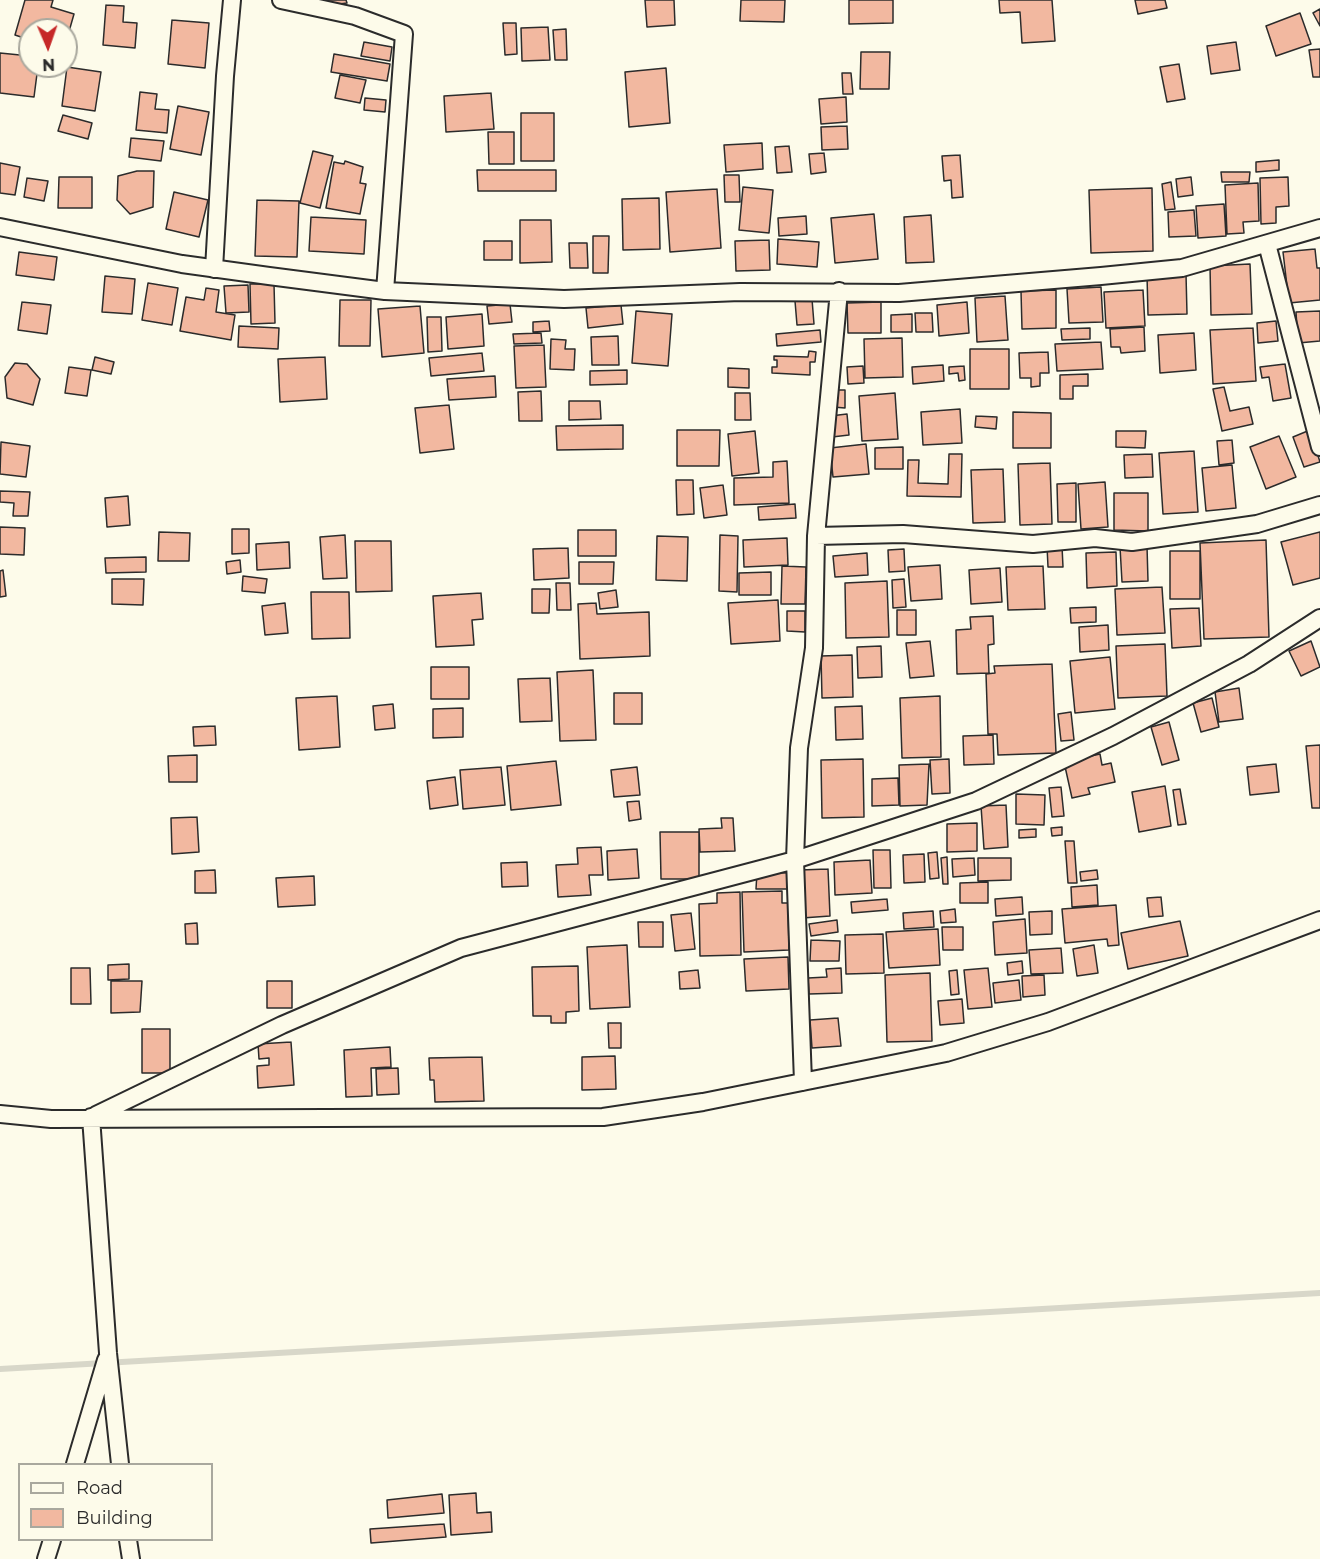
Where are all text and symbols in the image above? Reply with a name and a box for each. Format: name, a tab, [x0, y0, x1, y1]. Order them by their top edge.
north arrow	[18, 18, 78, 78]
text: N	[42, 55, 55, 74]
legend	[18, 1463, 213, 1541]
text: Road	[76, 1477, 123, 1499]
text: Building	[76, 1507, 153, 1529]

